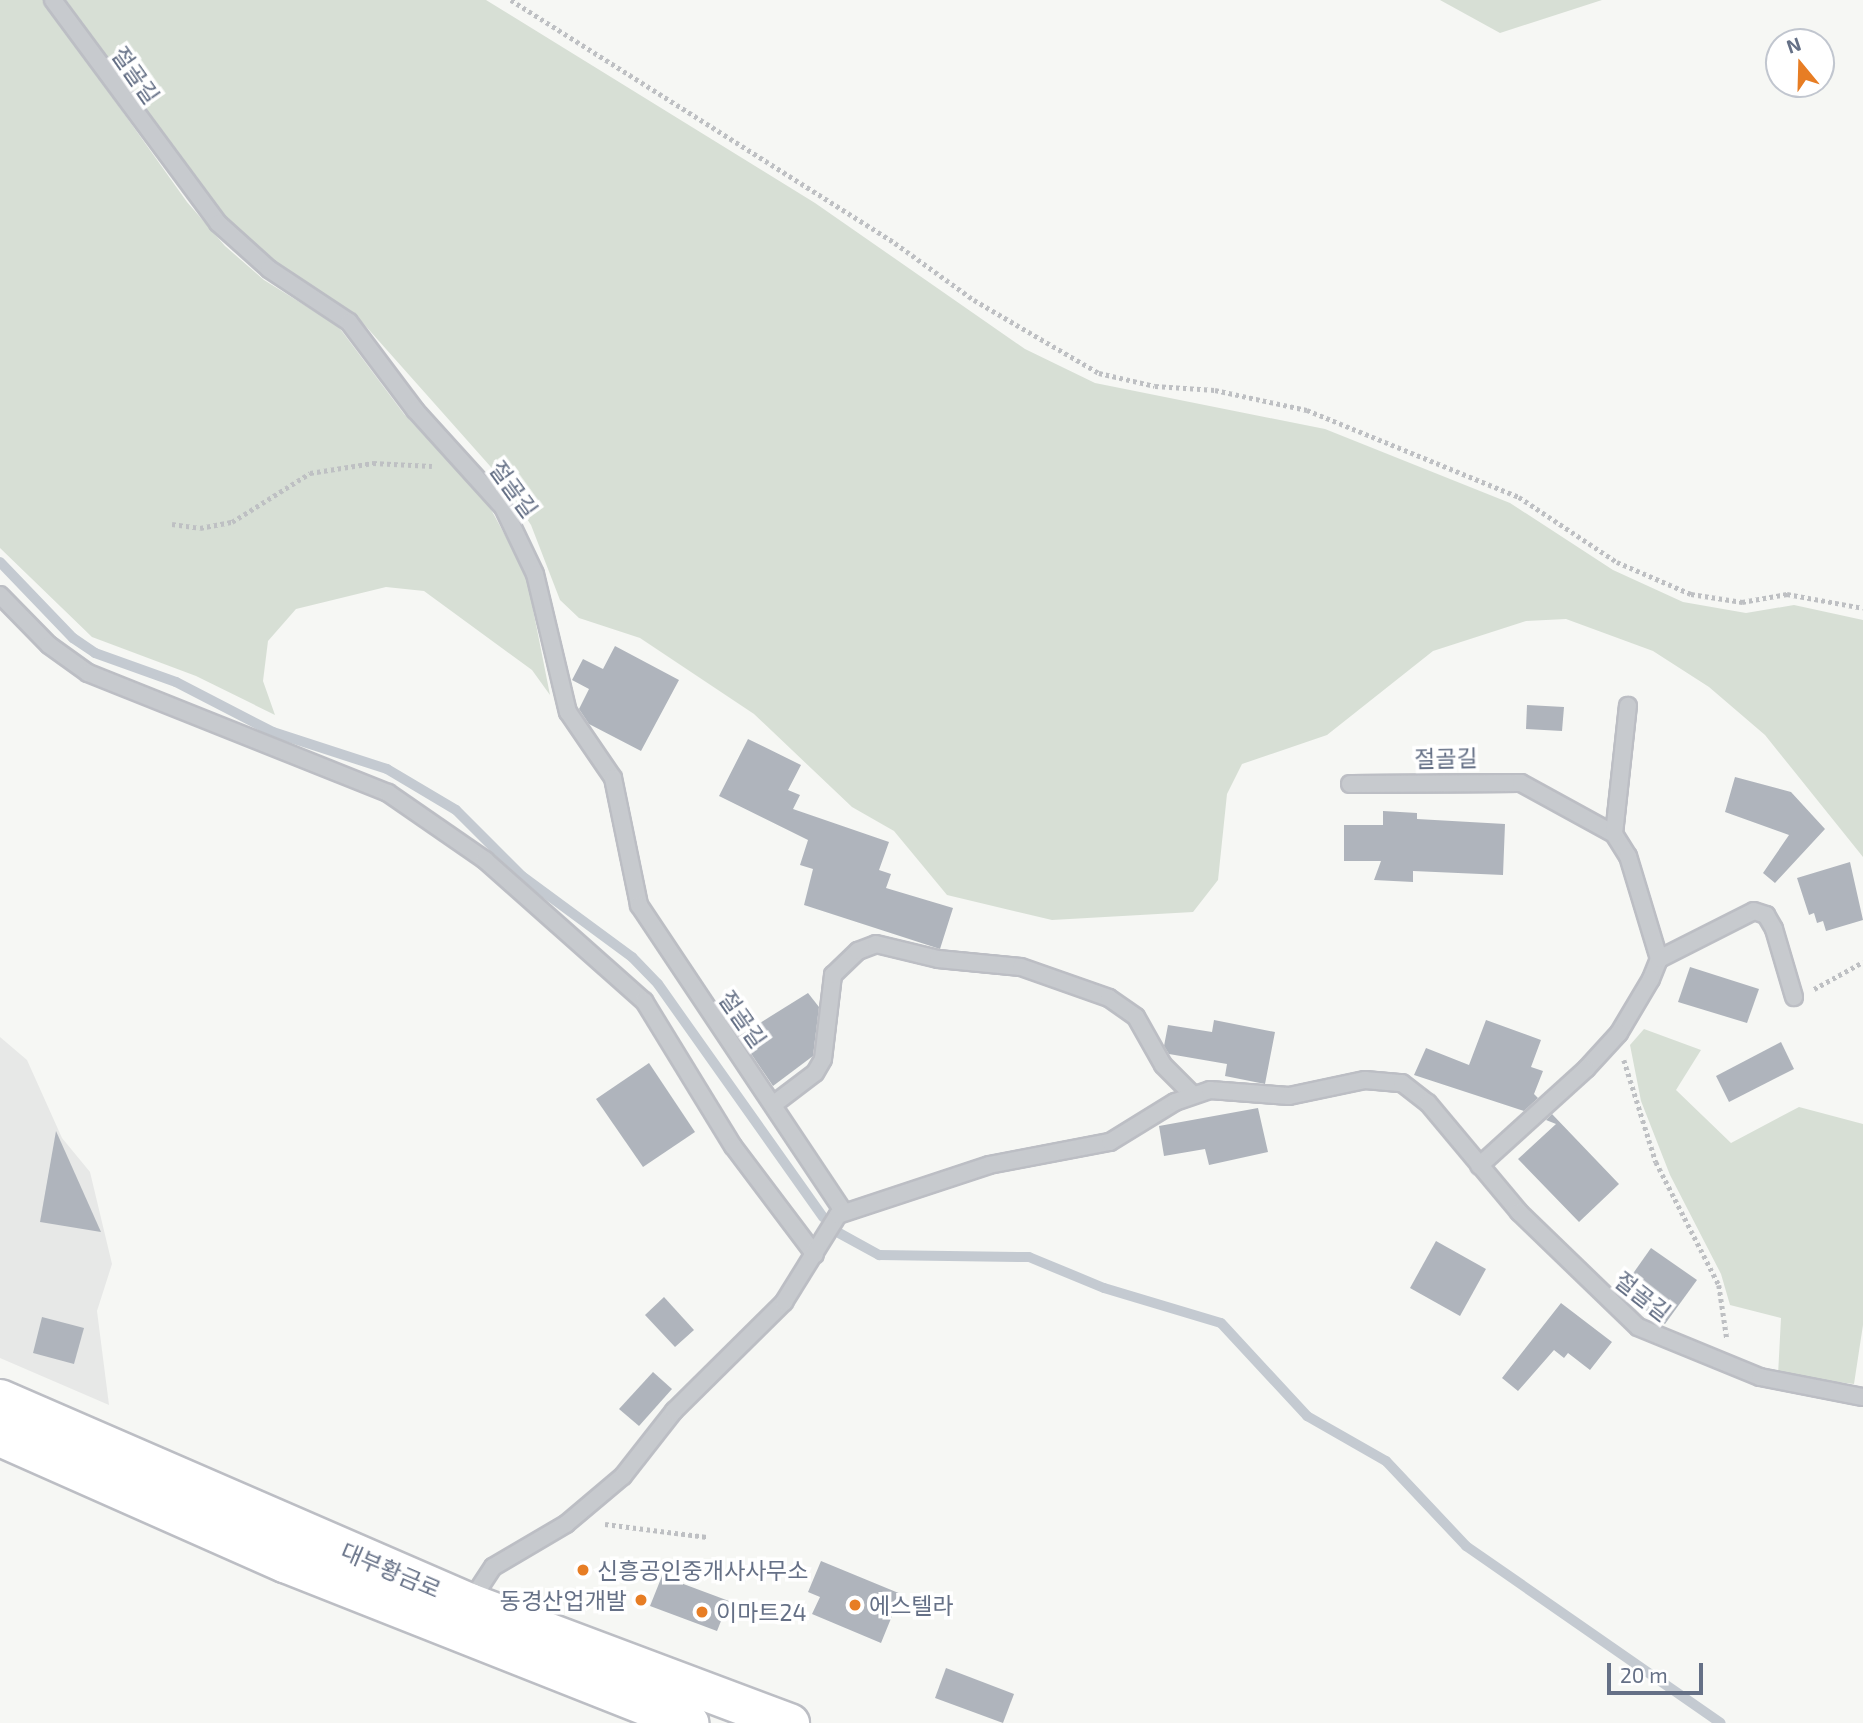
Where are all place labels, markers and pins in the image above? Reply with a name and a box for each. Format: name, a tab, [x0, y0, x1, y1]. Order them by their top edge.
place label: 신흥공인중개사사무소	[597, 1556, 809, 1584]
marker: 신흥공인중개사사무소	[575, 1562, 591, 1578]
place label: 동경산업개발	[500, 1586, 627, 1614]
place label: 에스텔라	[869, 1591, 954, 1619]
marker: 동경산업개발	[633, 1592, 649, 1608]
marker: 에스텔라	[847, 1597, 863, 1613]
place label: 이마트24	[716, 1598, 807, 1626]
marker: 이마트24	[694, 1604, 710, 1620]

